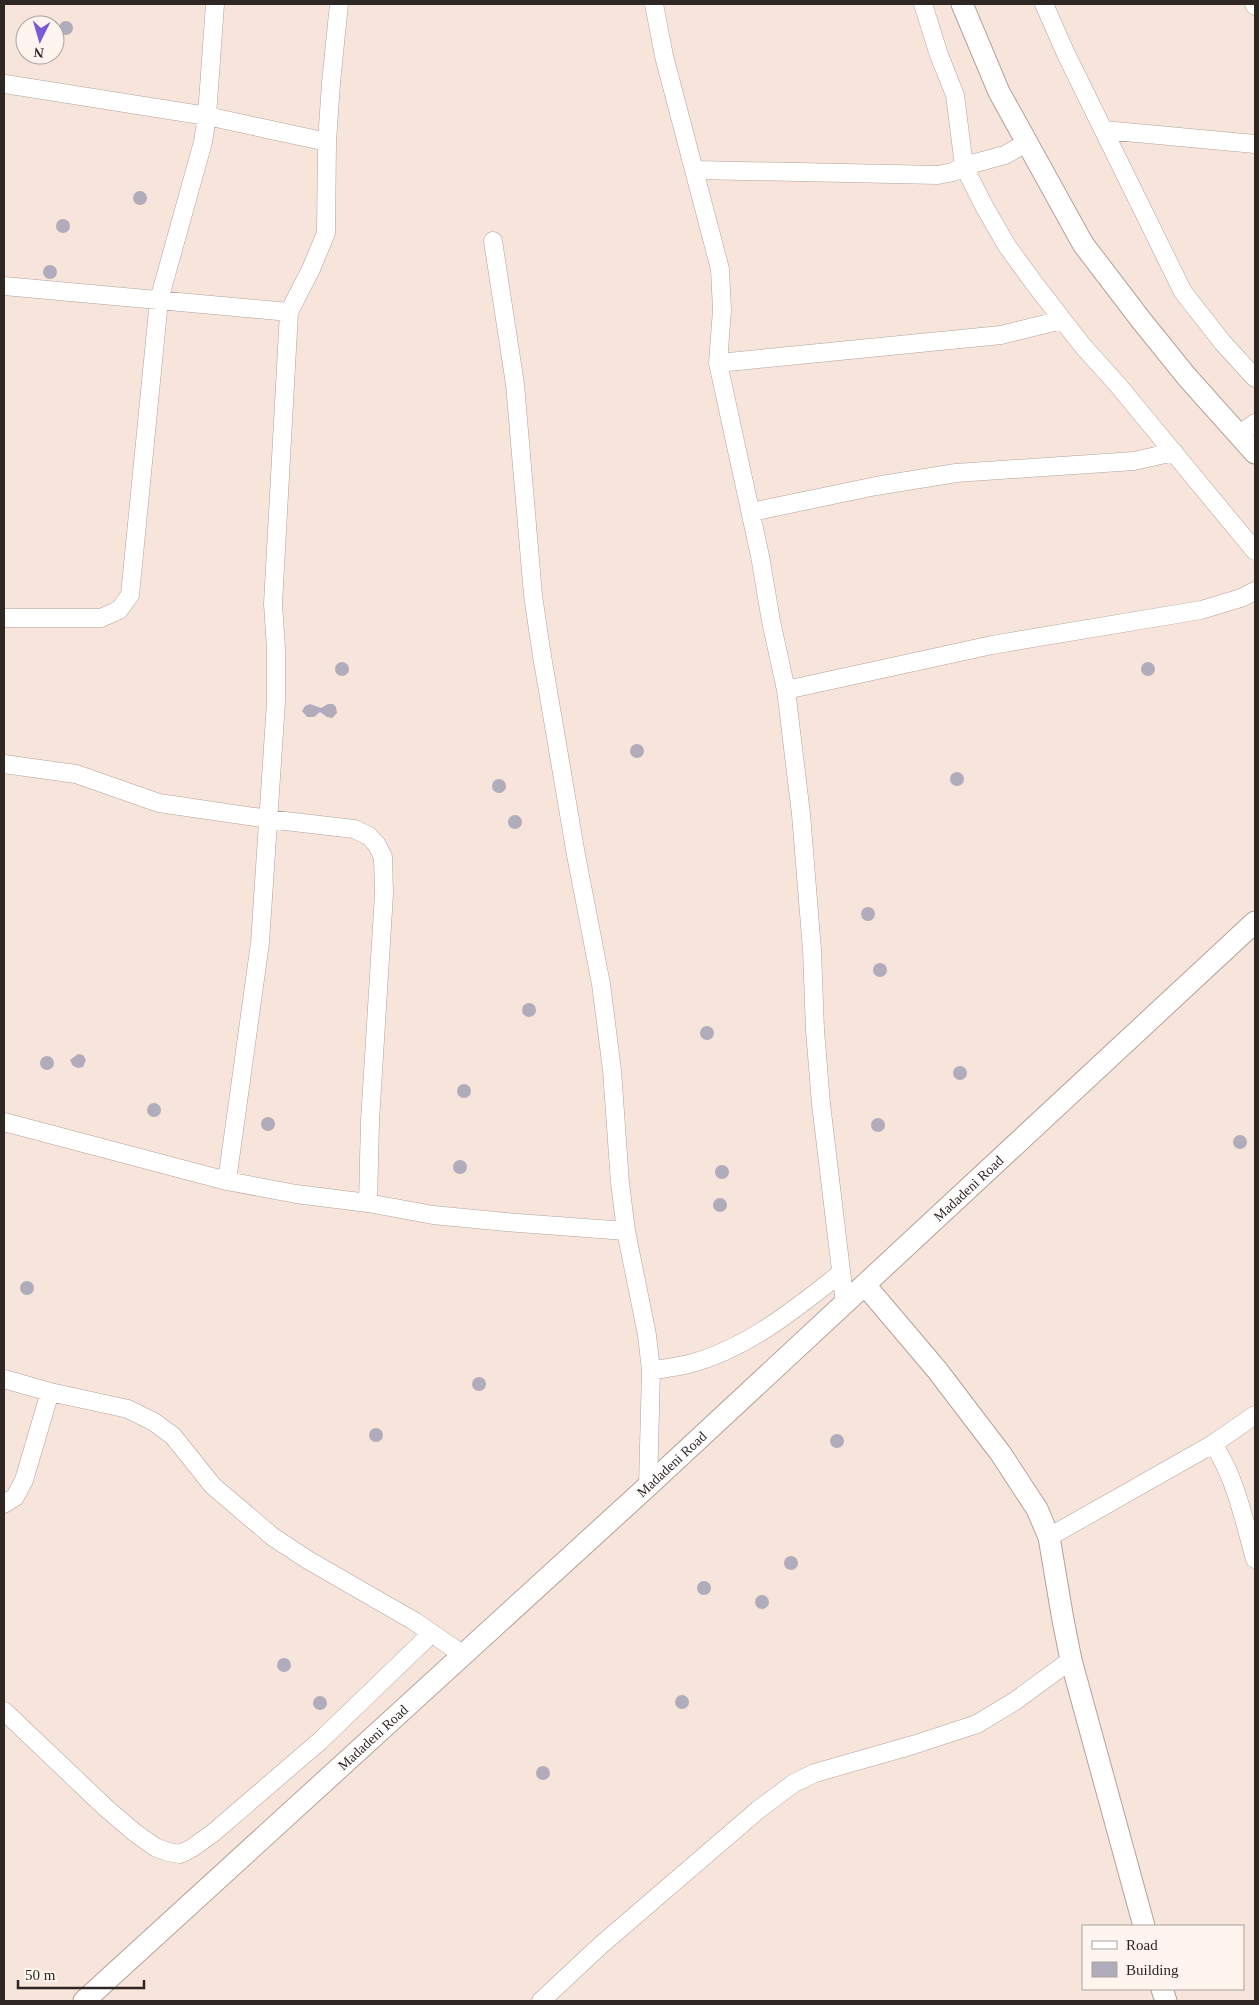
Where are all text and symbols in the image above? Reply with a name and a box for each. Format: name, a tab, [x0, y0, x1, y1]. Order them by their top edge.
north arrow	[15, 15, 65, 65]
text: N	[33, 45, 45, 60]
street label: Madadeni Road	[931, 1153, 1006, 1225]
street label: Madadeni Road	[634, 1429, 710, 1500]
street label: Madadeni Road	[335, 1702, 411, 1773]
legend	[1082, 1925, 1244, 1990]
text: Road	[1126, 1937, 1158, 1953]
scale bar	[18, 1958, 144, 1990]
text: Building	[1126, 1962, 1179, 1978]
text: 50 m	[25, 1967, 56, 1983]

